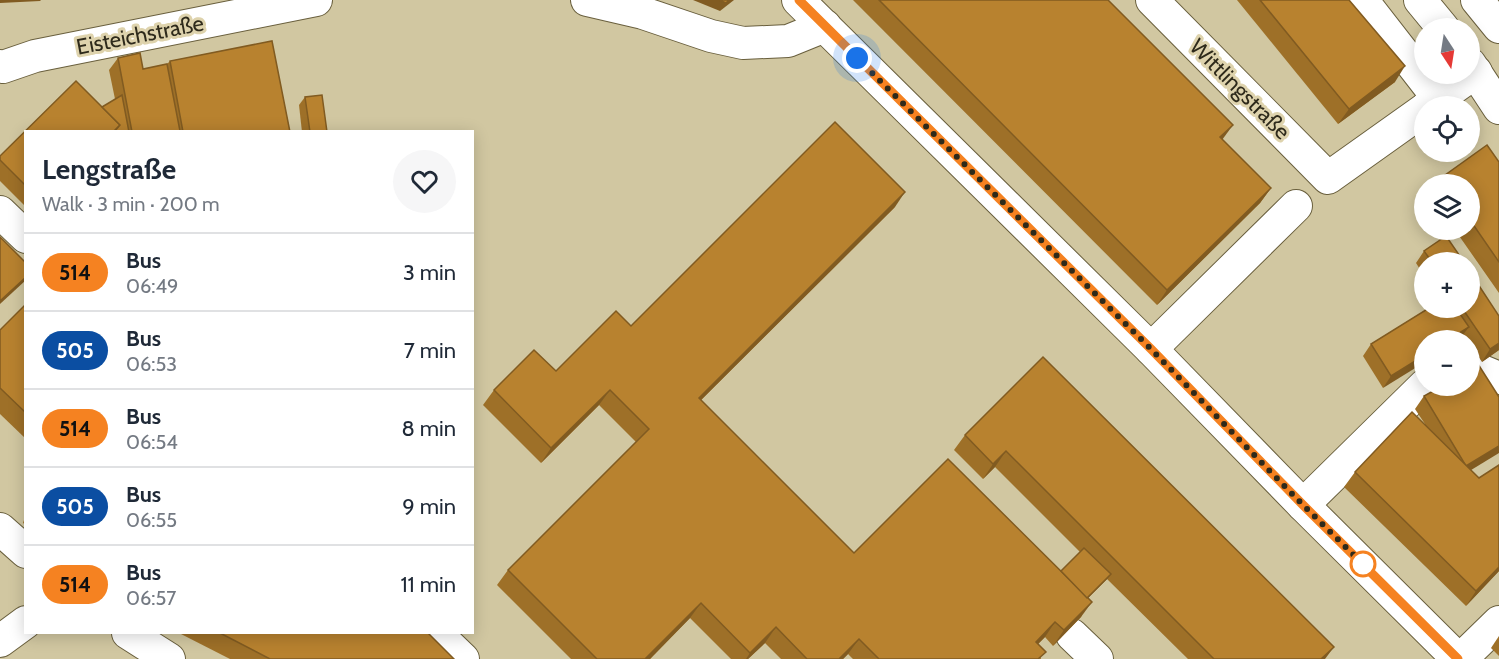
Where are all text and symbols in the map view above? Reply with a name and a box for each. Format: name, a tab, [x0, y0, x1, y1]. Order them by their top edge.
street label: Eisteichstraße	[74, 9, 206, 61]
north arrow	[1414, 18, 1480, 84]
map controls	[1414, 18, 1480, 396]
street label: Wittlingstraße	[1184, 33, 1296, 145]
your location	[842, 43, 872, 73]
button: locate	[1414, 96, 1480, 162]
button: heart	[393, 150, 456, 213]
text: Lengstraße	[42, 152, 176, 186]
button: layers	[1414, 174, 1480, 240]
text: Walk · 3 min · 200 m	[42, 192, 220, 216]
text: Bus	[126, 247, 161, 274]
button: +	[1414, 252, 1480, 318]
text: 3 min	[403, 259, 456, 286]
text: 514	[59, 260, 91, 285]
text: 06:49	[126, 274, 178, 298]
text: Bus	[126, 325, 161, 352]
button: −	[1414, 330, 1480, 396]
text: 7 min	[404, 337, 456, 364]
text: 505	[56, 338, 94, 363]
text: 06:53	[126, 352, 177, 376]
text: Bus	[126, 403, 161, 430]
text: 8 min	[401, 415, 456, 442]
text: 514	[59, 416, 91, 441]
text: 06:54	[126, 430, 178, 454]
text: Bus	[126, 481, 161, 508]
text: 9 min	[402, 493, 456, 520]
text: 505	[56, 494, 94, 519]
text: 06:55	[126, 508, 177, 532]
unlabelled marker	[1350, 551, 1376, 577]
text: Bus	[126, 559, 161, 586]
text: 11 min	[400, 571, 456, 598]
text: 514	[59, 572, 91, 597]
text: 06:57	[126, 586, 176, 610]

